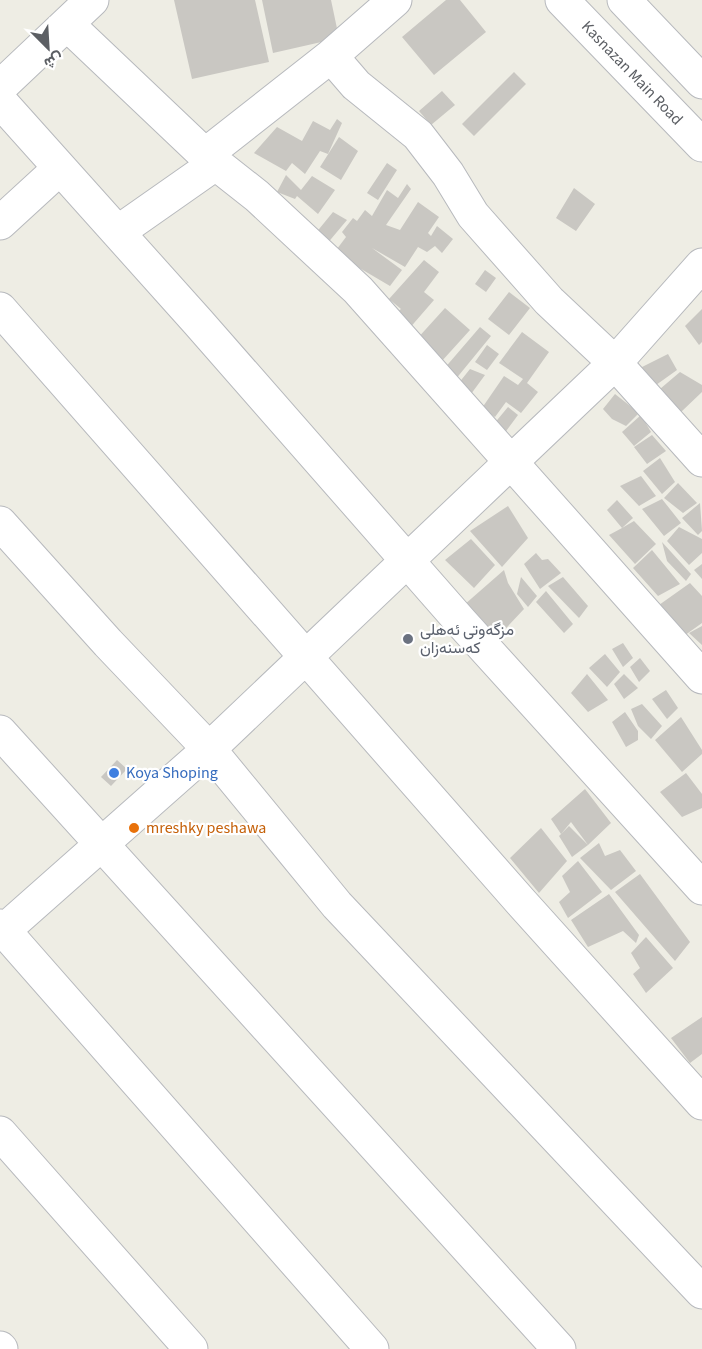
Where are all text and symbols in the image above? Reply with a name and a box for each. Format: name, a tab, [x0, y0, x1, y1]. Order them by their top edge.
street label: Kasnazan Main Road	[576, 16, 688, 130]
north arrow	[18, 18, 78, 78]
text: ش	[40, 47, 67, 75]
place label: مزگەوتی ئەهلی کەسنەزان	[420, 619, 514, 659]
marker: مزگەوتی ئەهلی کەسنەزان	[401, 632, 415, 646]
place label: Koya Shoping	[126, 762, 218, 784]
marker: Koya Shoping	[107, 766, 121, 780]
place label: mreshky peshawa	[146, 817, 266, 839]
marker: mreshky peshawa	[127, 821, 141, 835]

